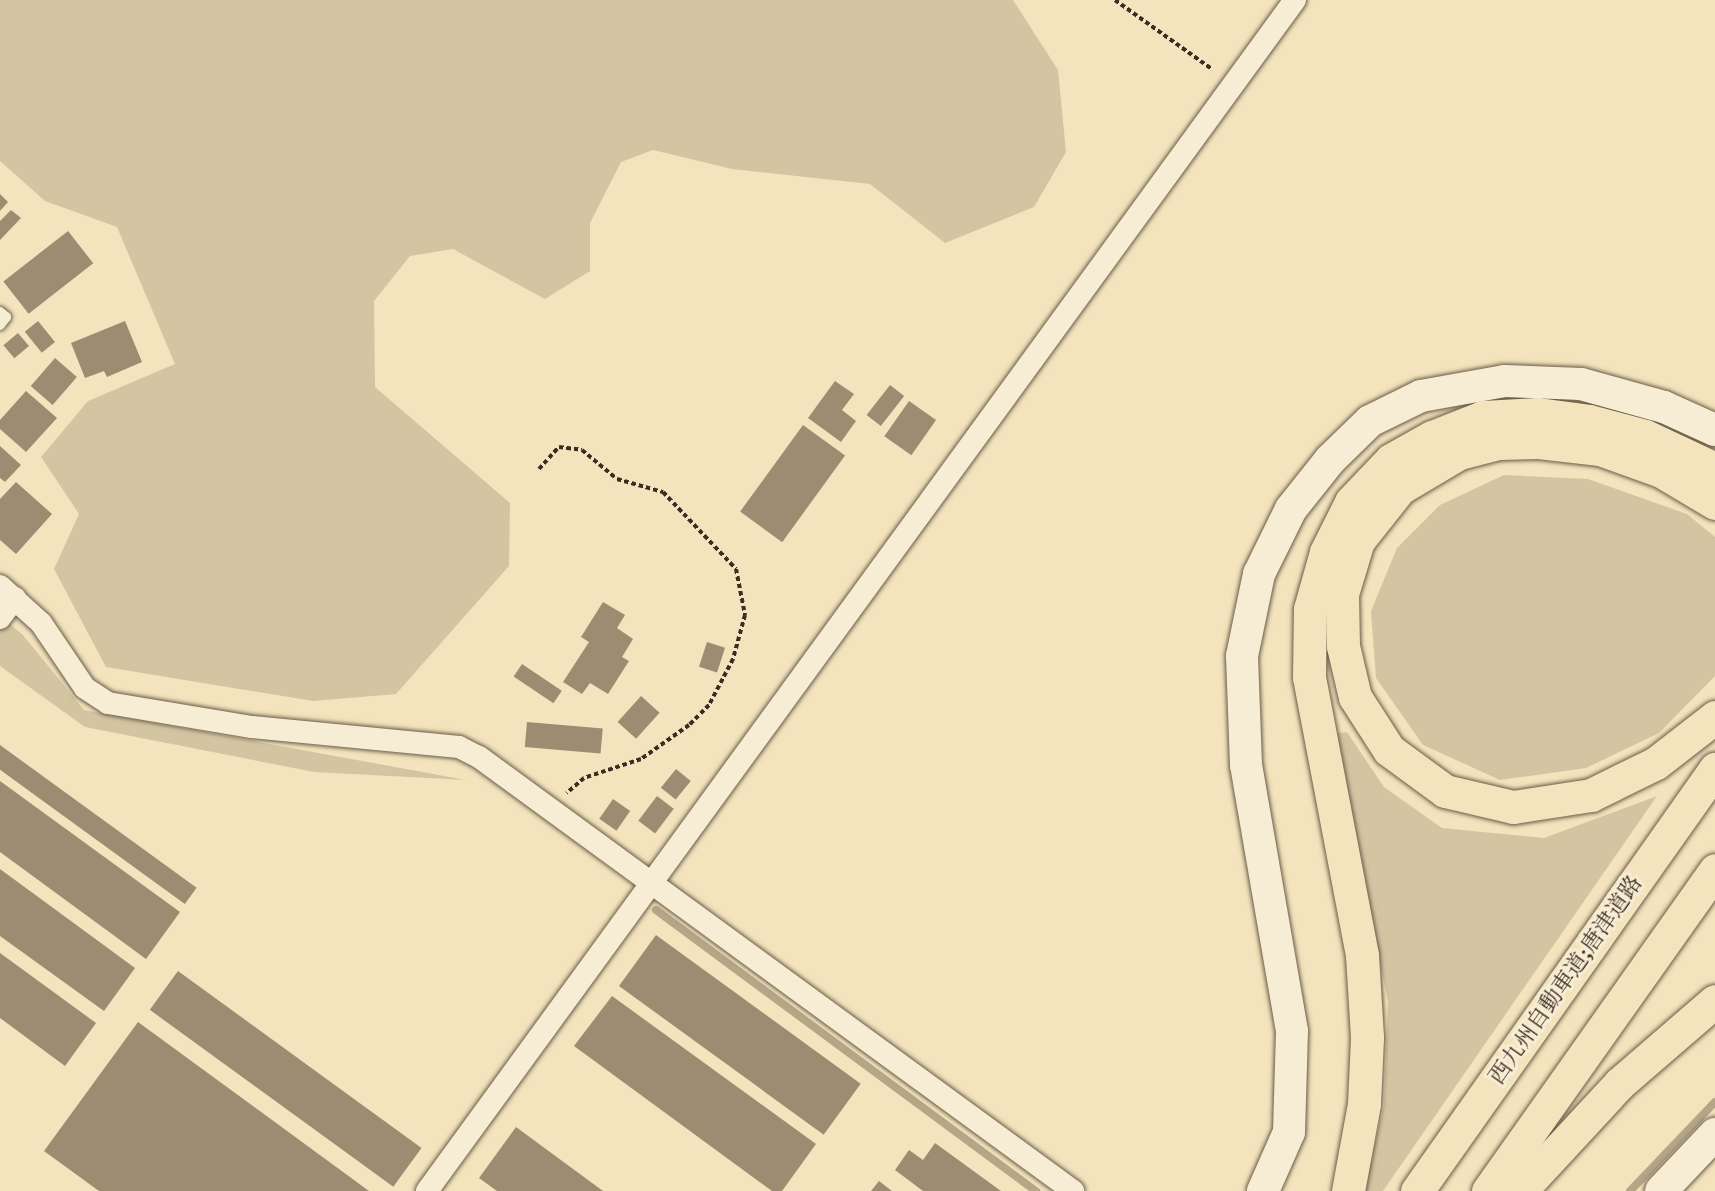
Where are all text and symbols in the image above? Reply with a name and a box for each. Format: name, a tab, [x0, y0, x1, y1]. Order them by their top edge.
street label: 西九州自動車道;唐津道路	[1484, 871, 1648, 1089]

